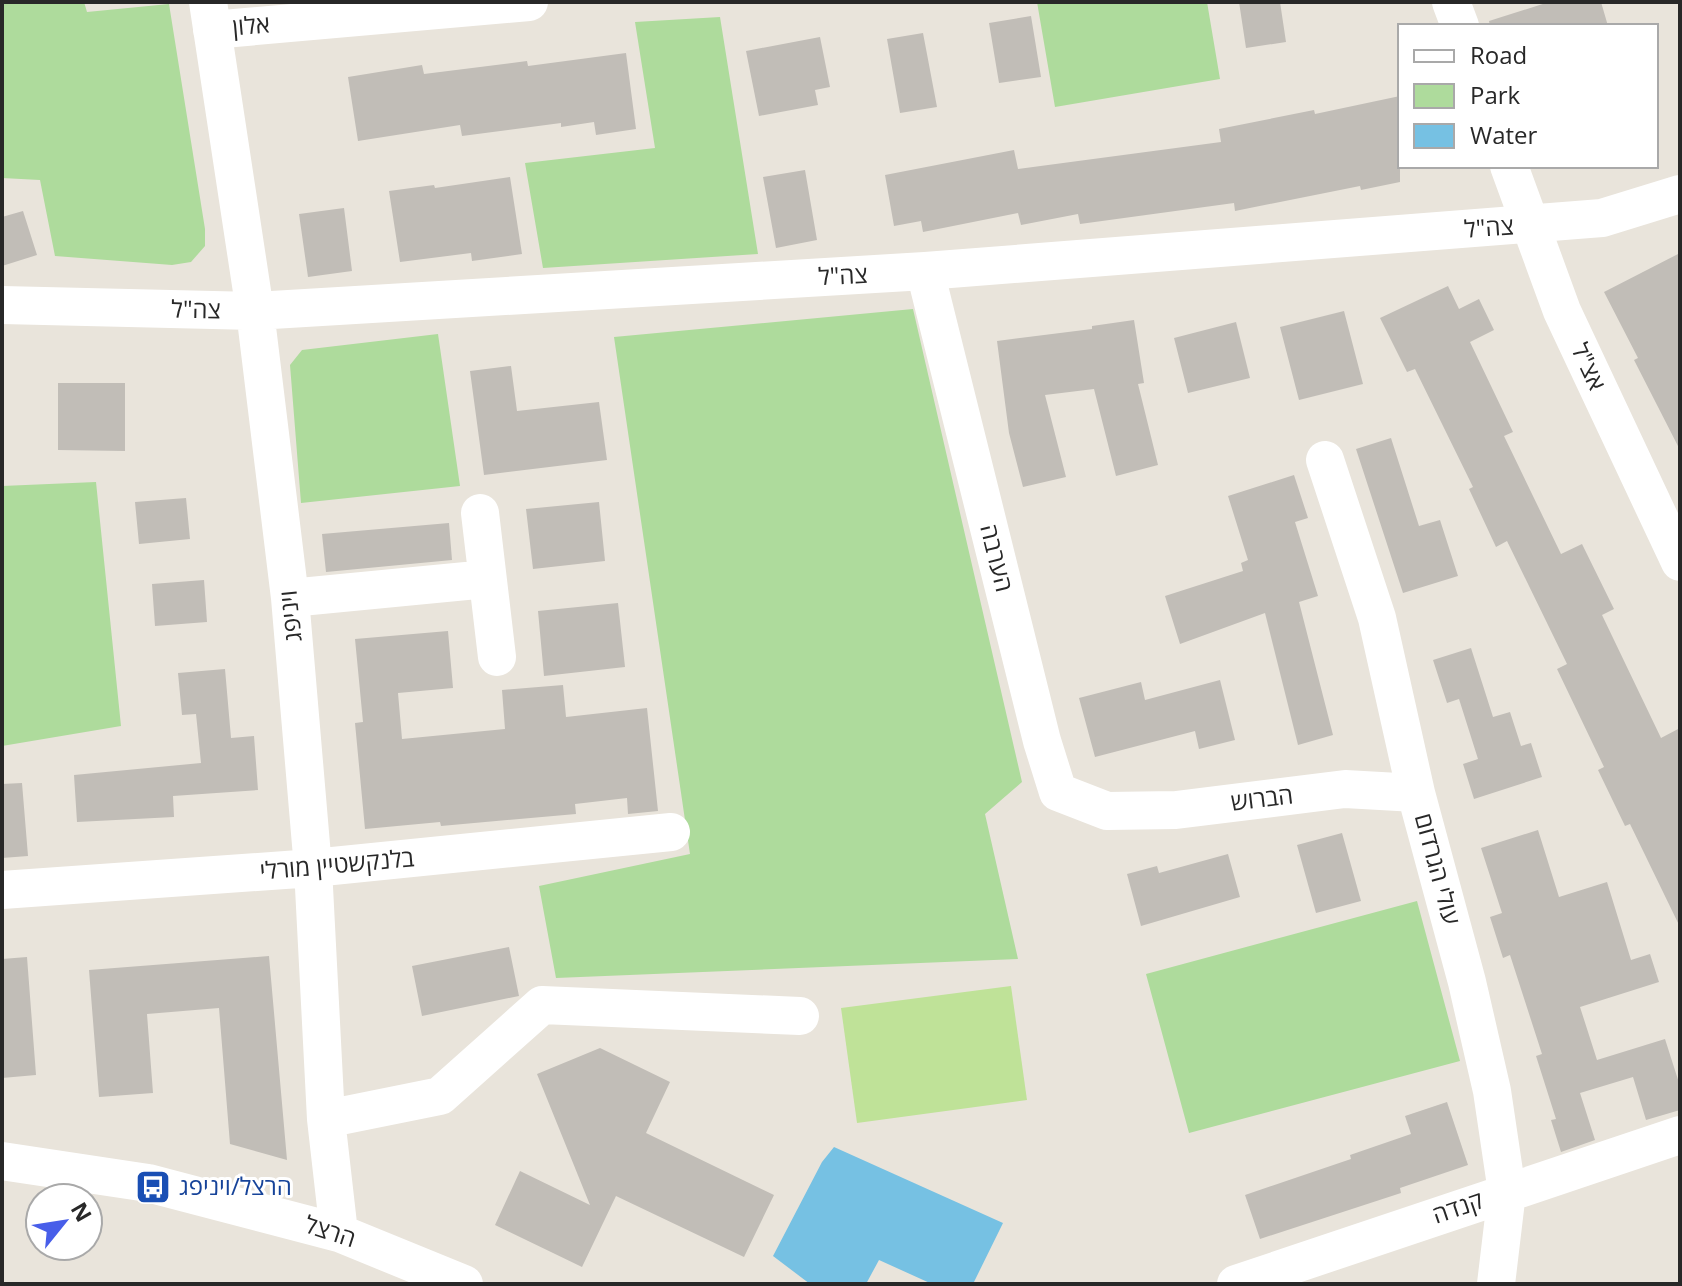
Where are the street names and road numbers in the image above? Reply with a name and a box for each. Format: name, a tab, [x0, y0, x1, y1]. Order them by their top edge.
street label: אלון	[231, 6, 271, 43]
street label: צה"ל	[1463, 208, 1515, 245]
street label: צה"ל	[817, 257, 869, 292]
street label: צה"ל	[171, 292, 221, 325]
street label: אצ"ל	[1564, 337, 1615, 395]
street label: הערבה	[973, 520, 1022, 595]
street label: ויניפג	[270, 589, 309, 644]
street label: הברוש	[1229, 777, 1295, 818]
street label: עולי הגרדום	[1408, 809, 1469, 928]
street label: בלנקשטיין מורלי	[258, 840, 416, 887]
street label: קנדה	[1428, 1183, 1487, 1231]
street label: הרצל	[301, 1207, 360, 1254]

